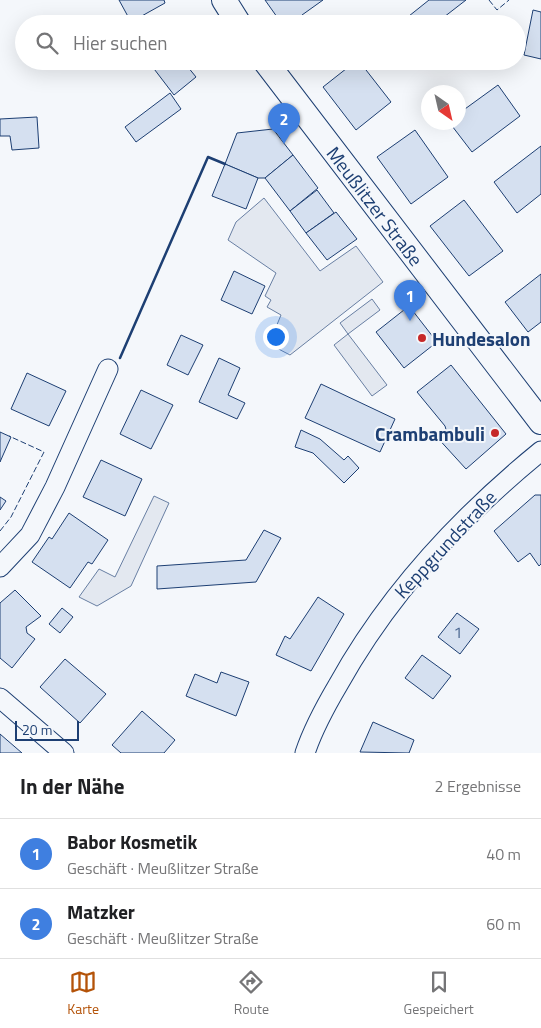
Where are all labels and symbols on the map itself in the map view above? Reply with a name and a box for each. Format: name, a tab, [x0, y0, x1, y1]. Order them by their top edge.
north arrow	[421, 85, 466, 130]
pin: 2	[268, 103, 300, 144]
street label: Meußlitzer Straße	[320, 140, 431, 272]
pin: 1	[394, 280, 426, 321]
your location	[263, 324, 289, 350]
place label: Hundesalon	[432, 324, 530, 353]
marker: Hundesalon	[416, 332, 428, 344]
place label: Crambambuli	[375, 419, 485, 448]
marker: Crambambuli	[489, 427, 501, 439]
street label: Keppgrundstraße	[387, 483, 503, 605]
house number: 1	[454, 620, 462, 644]
scale bar	[15, 718, 79, 741]

